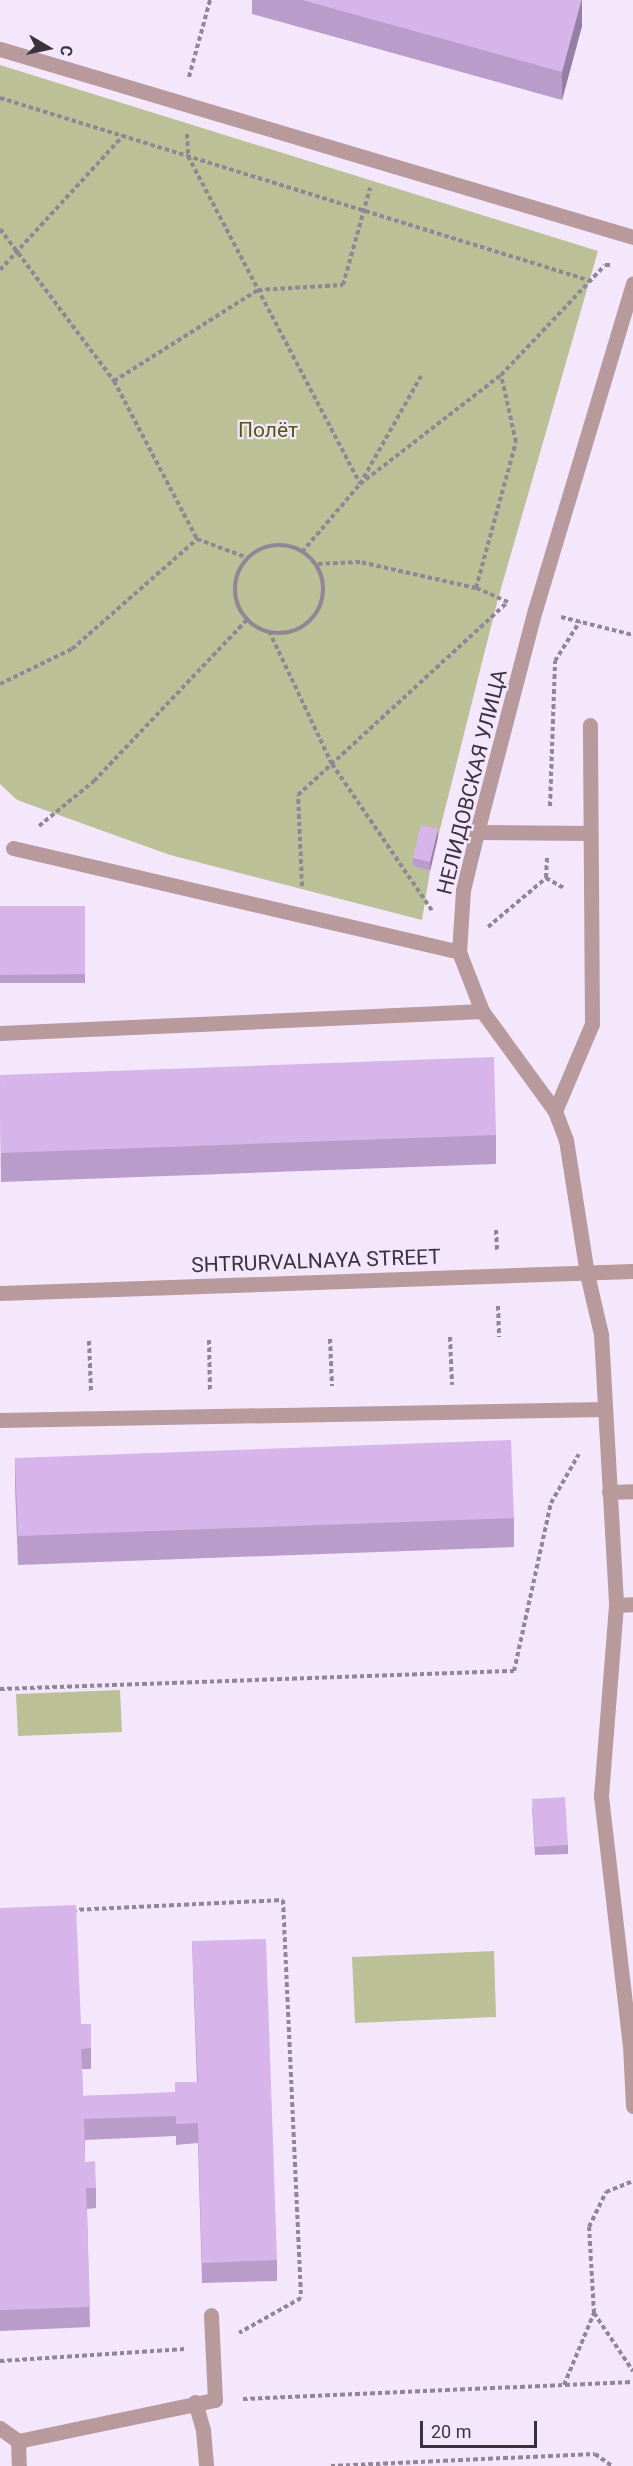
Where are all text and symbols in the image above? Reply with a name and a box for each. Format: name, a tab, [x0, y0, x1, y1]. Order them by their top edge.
north arrow	[18, 18, 78, 78]
text: С	[56, 44, 76, 58]
park label: Полёт	[238, 417, 298, 443]
street label: НЕЛИДОВСКАЯ УЛИЦА	[432, 667, 512, 897]
street label: SHTRURVALNAYA STREET	[191, 1244, 441, 1278]
scale bar	[423, 2409, 540, 2447]
text: 20 m	[431, 2421, 471, 2442]

